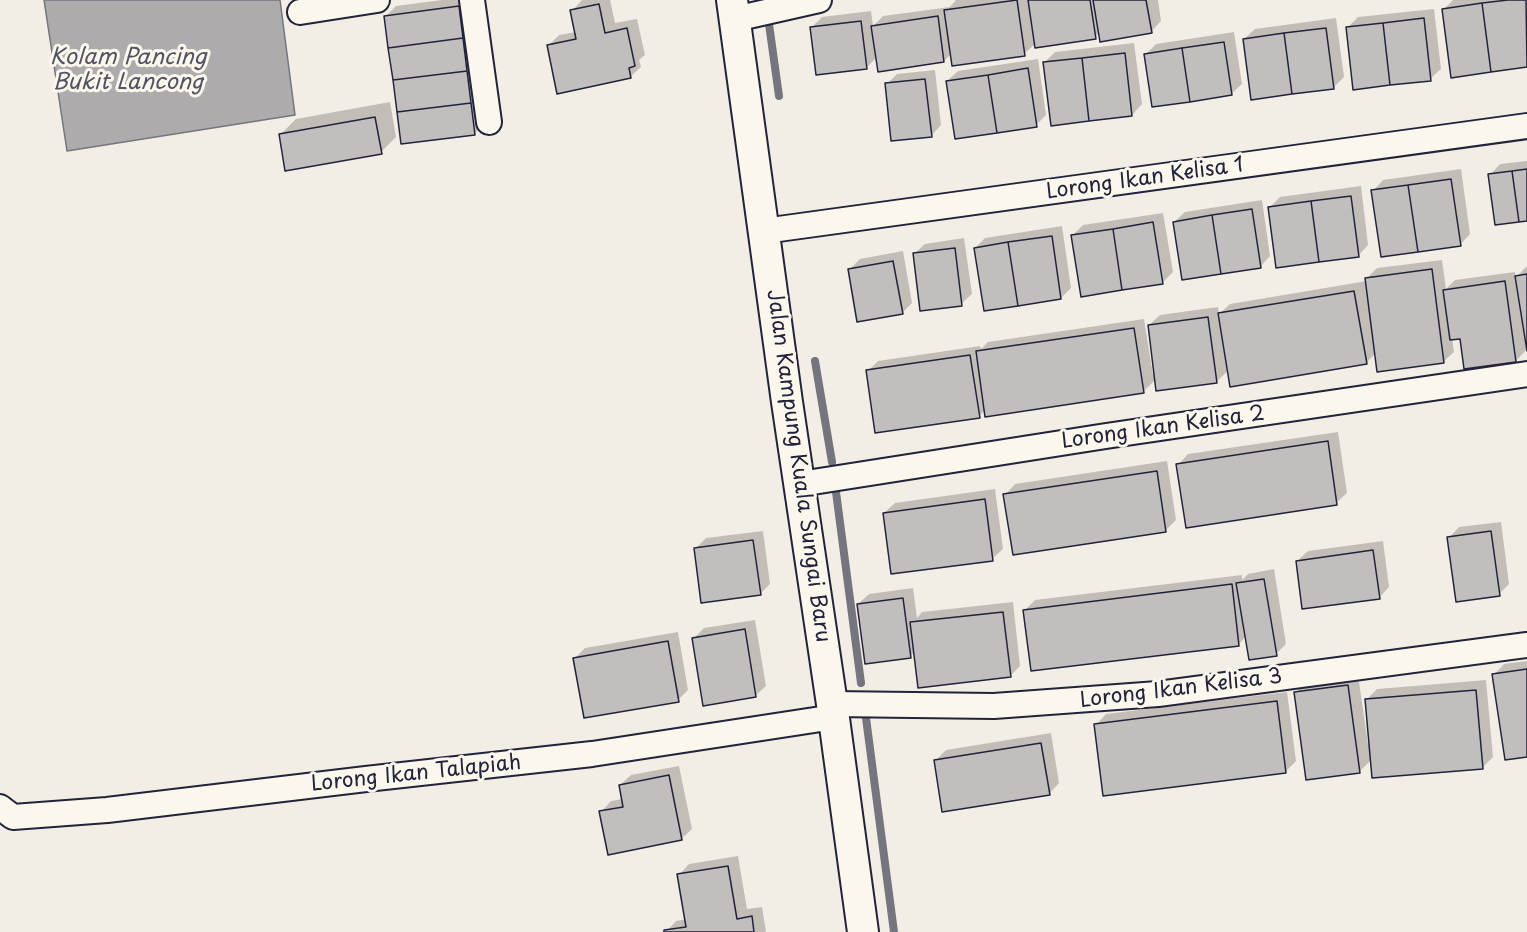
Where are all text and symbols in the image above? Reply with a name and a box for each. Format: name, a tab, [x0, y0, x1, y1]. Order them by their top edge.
water label: Kolam Pancing Bukit Lancong	[50, 45, 206, 96]
street label: Lorong Ikan Kelisa 1	[1045, 153, 1245, 205]
street label: Jalan Kampung Kuala Sungai Baru	[761, 288, 835, 644]
street label: Lorong Ikan Kelisa 2	[1060, 401, 1266, 455]
street label: Lorong Ikan Kelisa 3	[1078, 664, 1284, 714]
street label: Lorong Ikan Talapiah	[310, 750, 522, 798]

